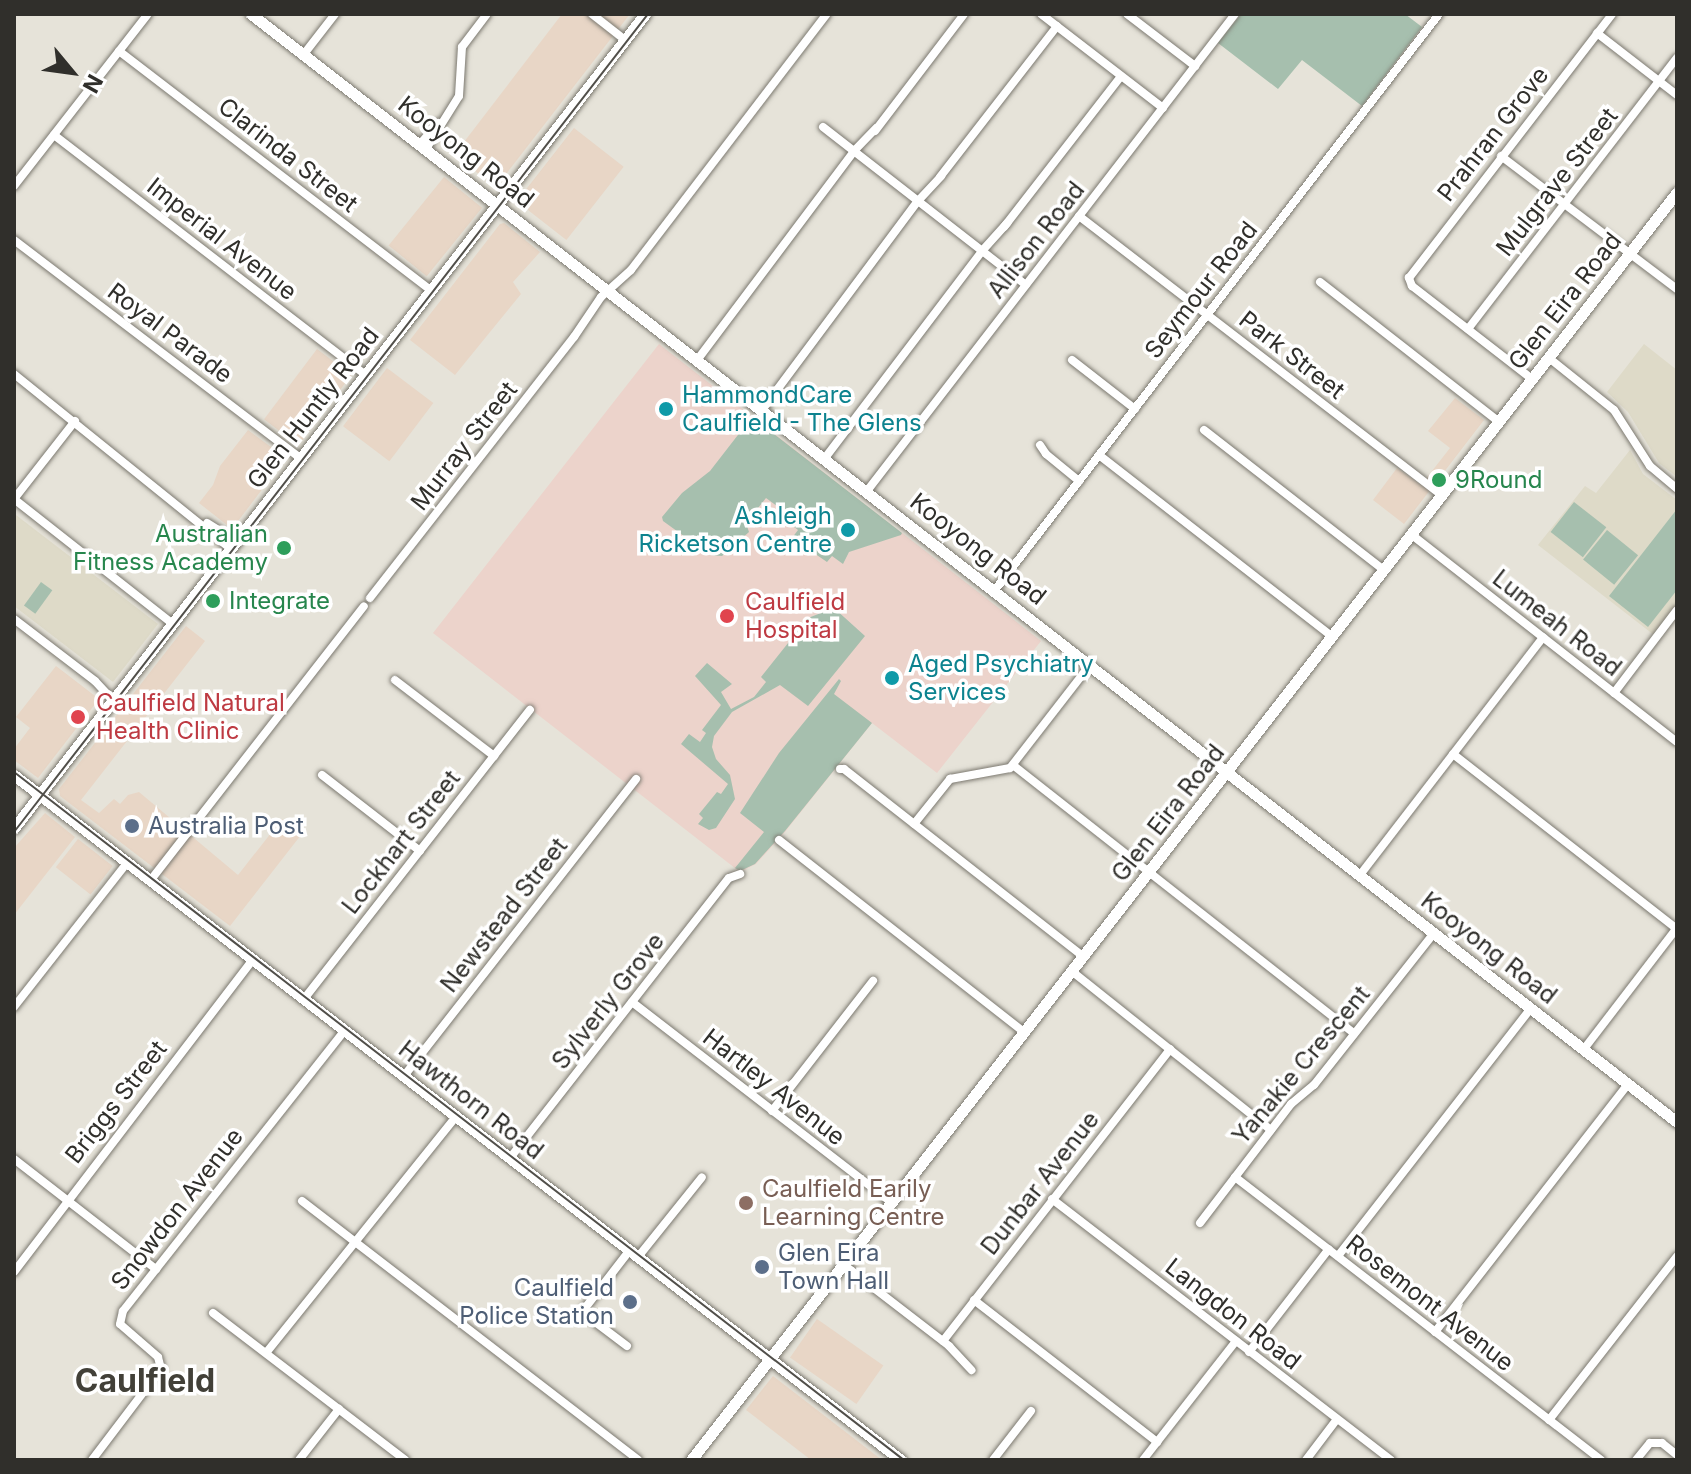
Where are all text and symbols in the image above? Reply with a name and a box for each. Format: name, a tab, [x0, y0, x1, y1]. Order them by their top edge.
north arrow	[32, 32, 112, 112]
street label: Prahran Grove	[1431, 61, 1555, 207]
text: N	[78, 70, 108, 97]
street label: Kooyong Road	[392, 90, 540, 214]
street label: Clarinda Street	[213, 92, 363, 218]
street label: Mulgrave Street	[1490, 102, 1624, 262]
street label: Imperial Avenue	[142, 172, 302, 306]
street label: Allison Road	[982, 176, 1090, 304]
street label: Seymour Road	[1139, 216, 1263, 364]
street label: Glen Eira Road	[1503, 227, 1627, 375]
street label: Royal Parade	[102, 277, 238, 389]
street label: Park Street	[1234, 305, 1350, 405]
street label: Glen Huntly Road	[241, 322, 385, 494]
street label: Murray Street	[405, 376, 523, 516]
place label: HammondCare Caulfield - The Glens	[682, 381, 922, 437]
marker: HammondCare Caulfield - The Glens	[657, 400, 675, 418]
place label: 9Round	[1455, 466, 1542, 494]
marker: 9Round	[1430, 471, 1448, 489]
street label: Kooyong Road	[904, 487, 1052, 611]
place label: Ashleigh Ricketson Centre	[639, 502, 832, 558]
place label: Australian Fitness Academy	[73, 520, 268, 576]
marker: Ashleigh Ricketson Centre	[839, 521, 857, 539]
marker: Australian Fitness Academy	[275, 539, 293, 557]
street label: Lumeah Road	[1487, 564, 1627, 682]
place label: Integrate	[229, 587, 330, 615]
place label: Caulfield Hospital	[745, 588, 845, 644]
marker: Integrate	[204, 592, 222, 610]
marker: Caulfield Hospital	[716, 605, 738, 627]
place label: Aged Psychiatry Services	[908, 650, 1094, 706]
marker: Aged Psychiatry Services	[883, 669, 901, 687]
place label: Caulfield Natural Health Clinic	[96, 689, 285, 745]
marker: Caulfield Natural Health Clinic	[67, 706, 89, 728]
street label: Glen Eira Road	[1106, 739, 1230, 887]
street label: Lockhart Street	[336, 764, 466, 920]
place label: Australia Post	[148, 812, 304, 840]
marker: Australia Post	[123, 817, 141, 835]
street label: Newstead Street	[435, 832, 573, 998]
street label: Kooyong Road	[1415, 886, 1563, 1010]
street label: Sylverly Grove	[546, 927, 670, 1075]
street label: Yanakie Crescent	[1226, 980, 1376, 1150]
street label: Hartley Avenue	[697, 1023, 851, 1151]
street label: Briggs Street	[59, 1035, 173, 1169]
street label: Hawthorn Road	[393, 1035, 549, 1165]
street label: Dunbar Avenue	[975, 1106, 1105, 1260]
street label: Snowdon Avenue	[105, 1122, 249, 1296]
place label: Caulfield Earily Learning Centre	[762, 1175, 945, 1231]
marker: Caulfield Earily Learning Centre	[737, 1194, 755, 1212]
street label: Rosemont Avenue	[1341, 1229, 1519, 1377]
place label: Glen Eira Town Hall	[778, 1239, 889, 1295]
street label: Langdon Road	[1160, 1252, 1306, 1376]
marker: Glen Eira Town Hall	[753, 1258, 771, 1276]
place label: Caulfield Police Station	[459, 1274, 614, 1330]
marker: Caulfield Police Station	[621, 1293, 639, 1311]
district label: Caulfield	[75, 1362, 215, 1400]

